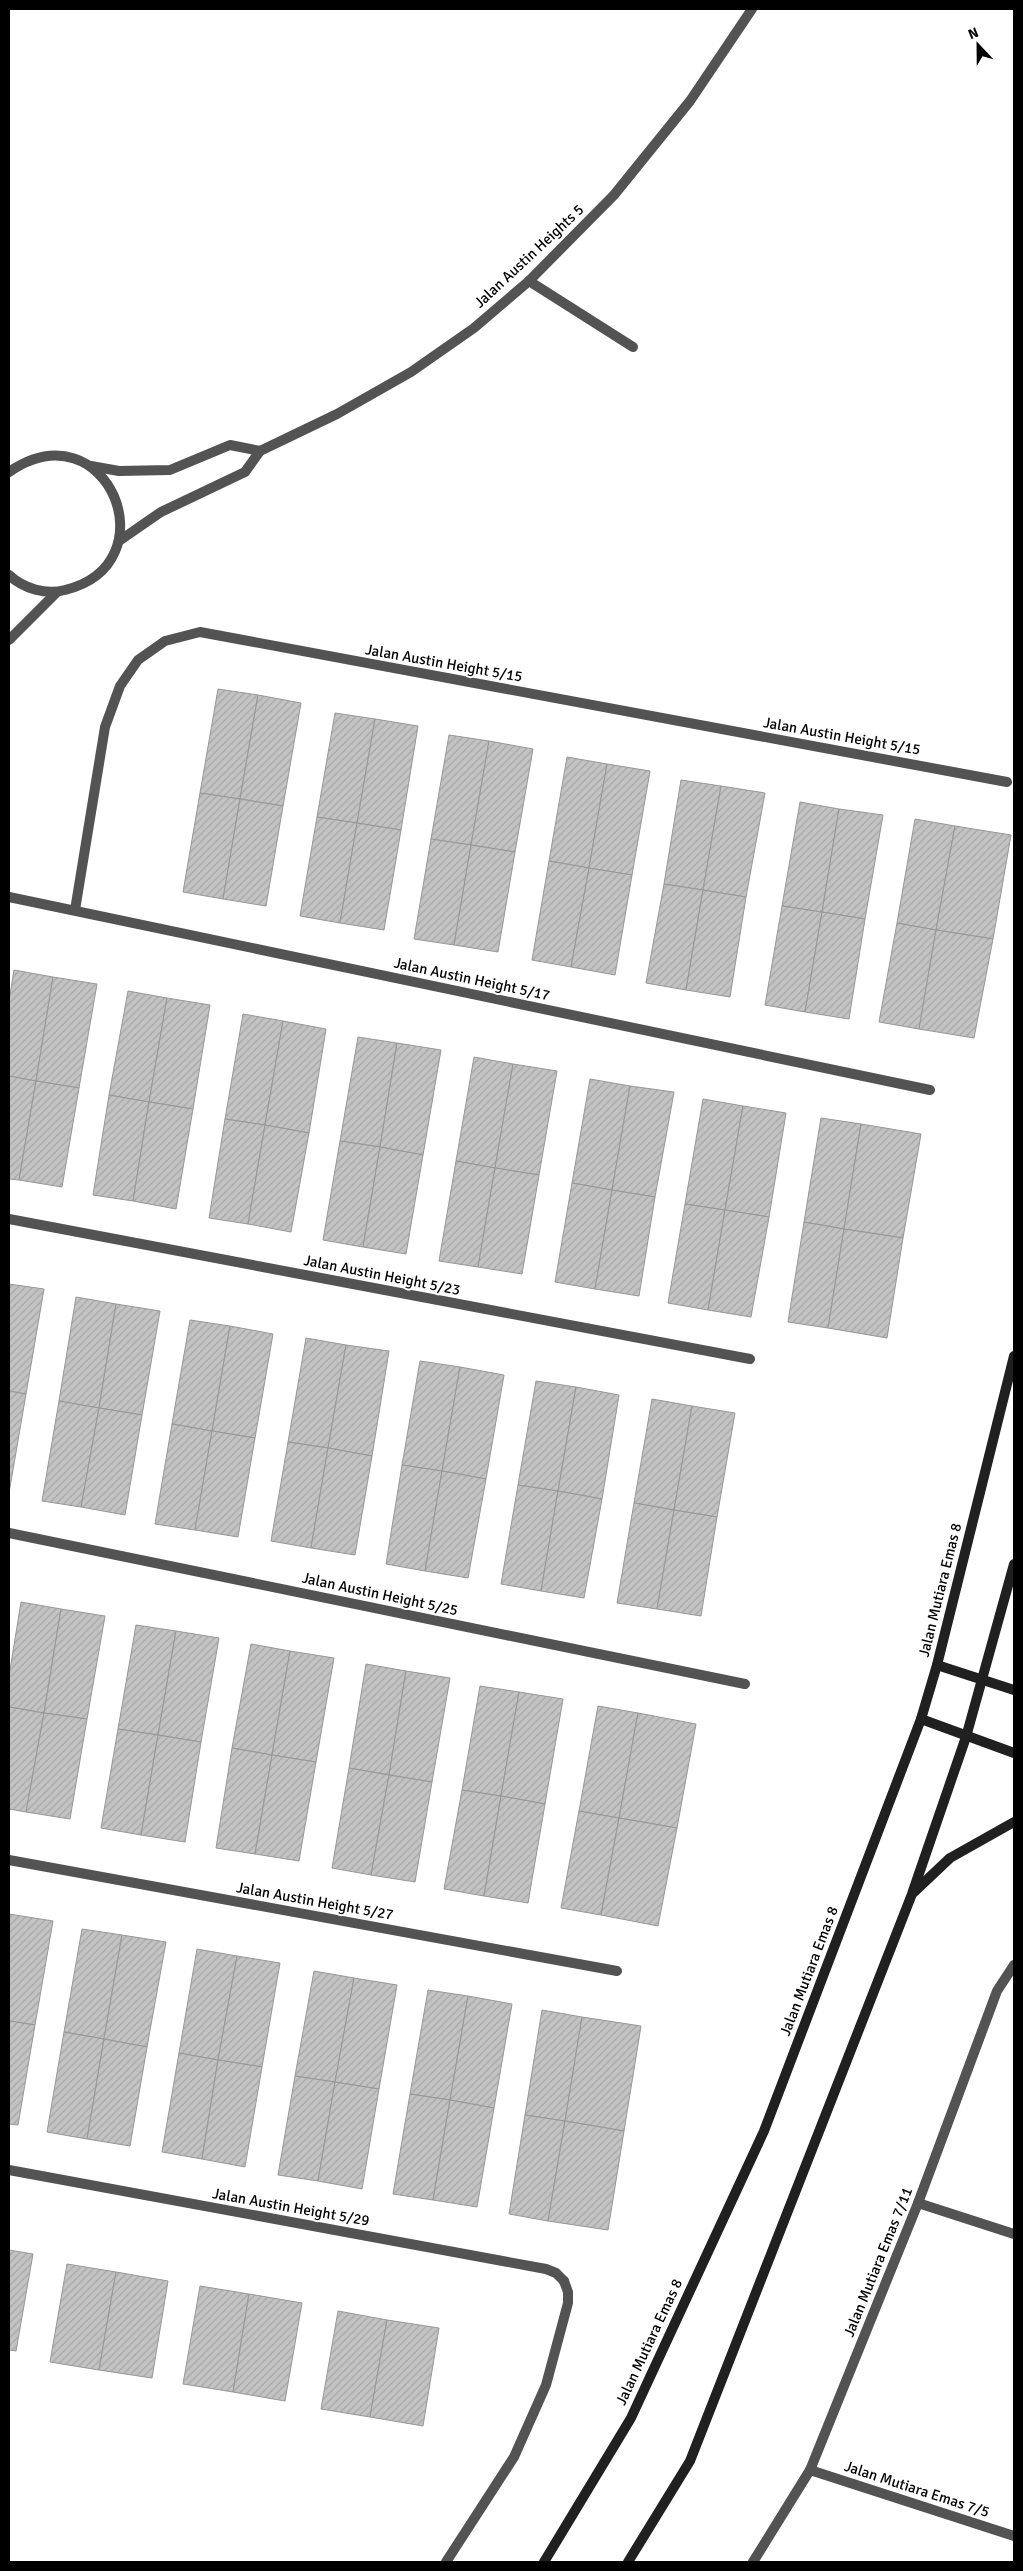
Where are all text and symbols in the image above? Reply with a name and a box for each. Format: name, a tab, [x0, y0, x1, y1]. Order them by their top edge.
north arrow	[953, 20, 1003, 70]
text: N	[966, 24, 981, 43]
street label: Jalan Austin Heights 5	[471, 201, 587, 311]
street label: Jalan Austin Height 5/15	[364, 640, 524, 686]
street label: Jalan Austin Height 5/15	[762, 713, 922, 759]
street label: Jalan Austin Height 5/17	[392, 954, 552, 1004]
street label: Jalan Austin Height 5/23	[302, 1251, 462, 1299]
street label: Jalan Mutiara Emas 8	[915, 1521, 965, 1659]
street label: Jalan Austin Height 5/25	[300, 1569, 460, 1619]
street label: Jalan Austin Height 5/27	[235, 1878, 395, 1924]
street label: Jalan Mutiara Emas 8	[776, 1904, 842, 2038]
street label: Jalan Austin Height 5/29	[211, 2184, 371, 2230]
street label: Jalan Mutiara Emas 7/11	[840, 2185, 916, 2339]
street label: Jalan Mutiara Emas 8	[612, 2276, 686, 2408]
street label: Jalan Mutiara Emas 7/5	[842, 2457, 992, 2521]

